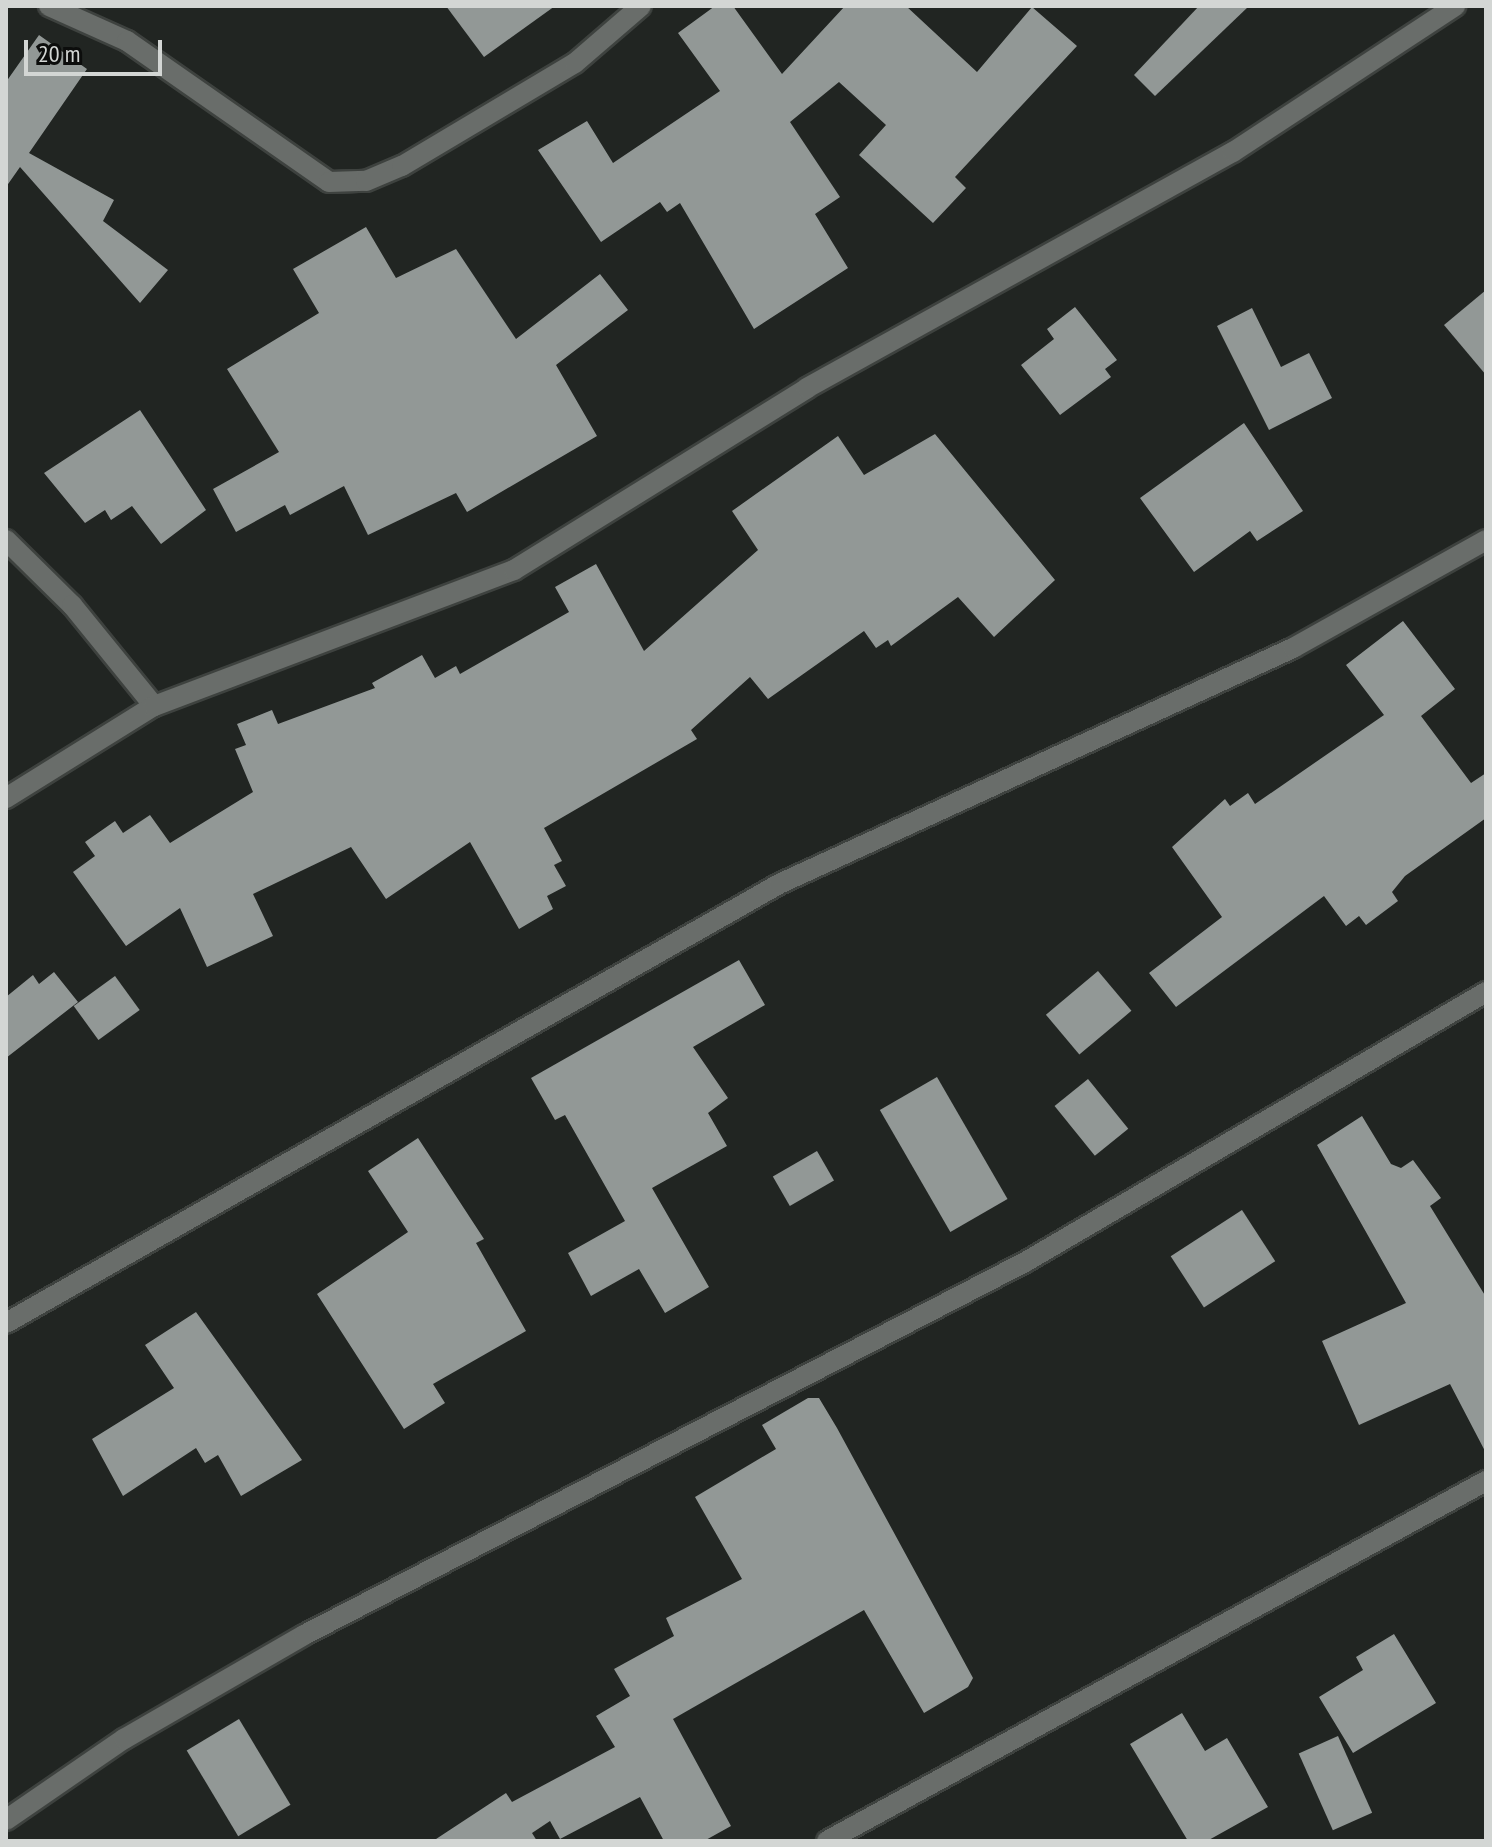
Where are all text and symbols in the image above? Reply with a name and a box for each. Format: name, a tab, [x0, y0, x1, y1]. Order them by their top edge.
scale bar	[28, 24, 166, 74]
text: 20 m	[38, 38, 80, 69]

